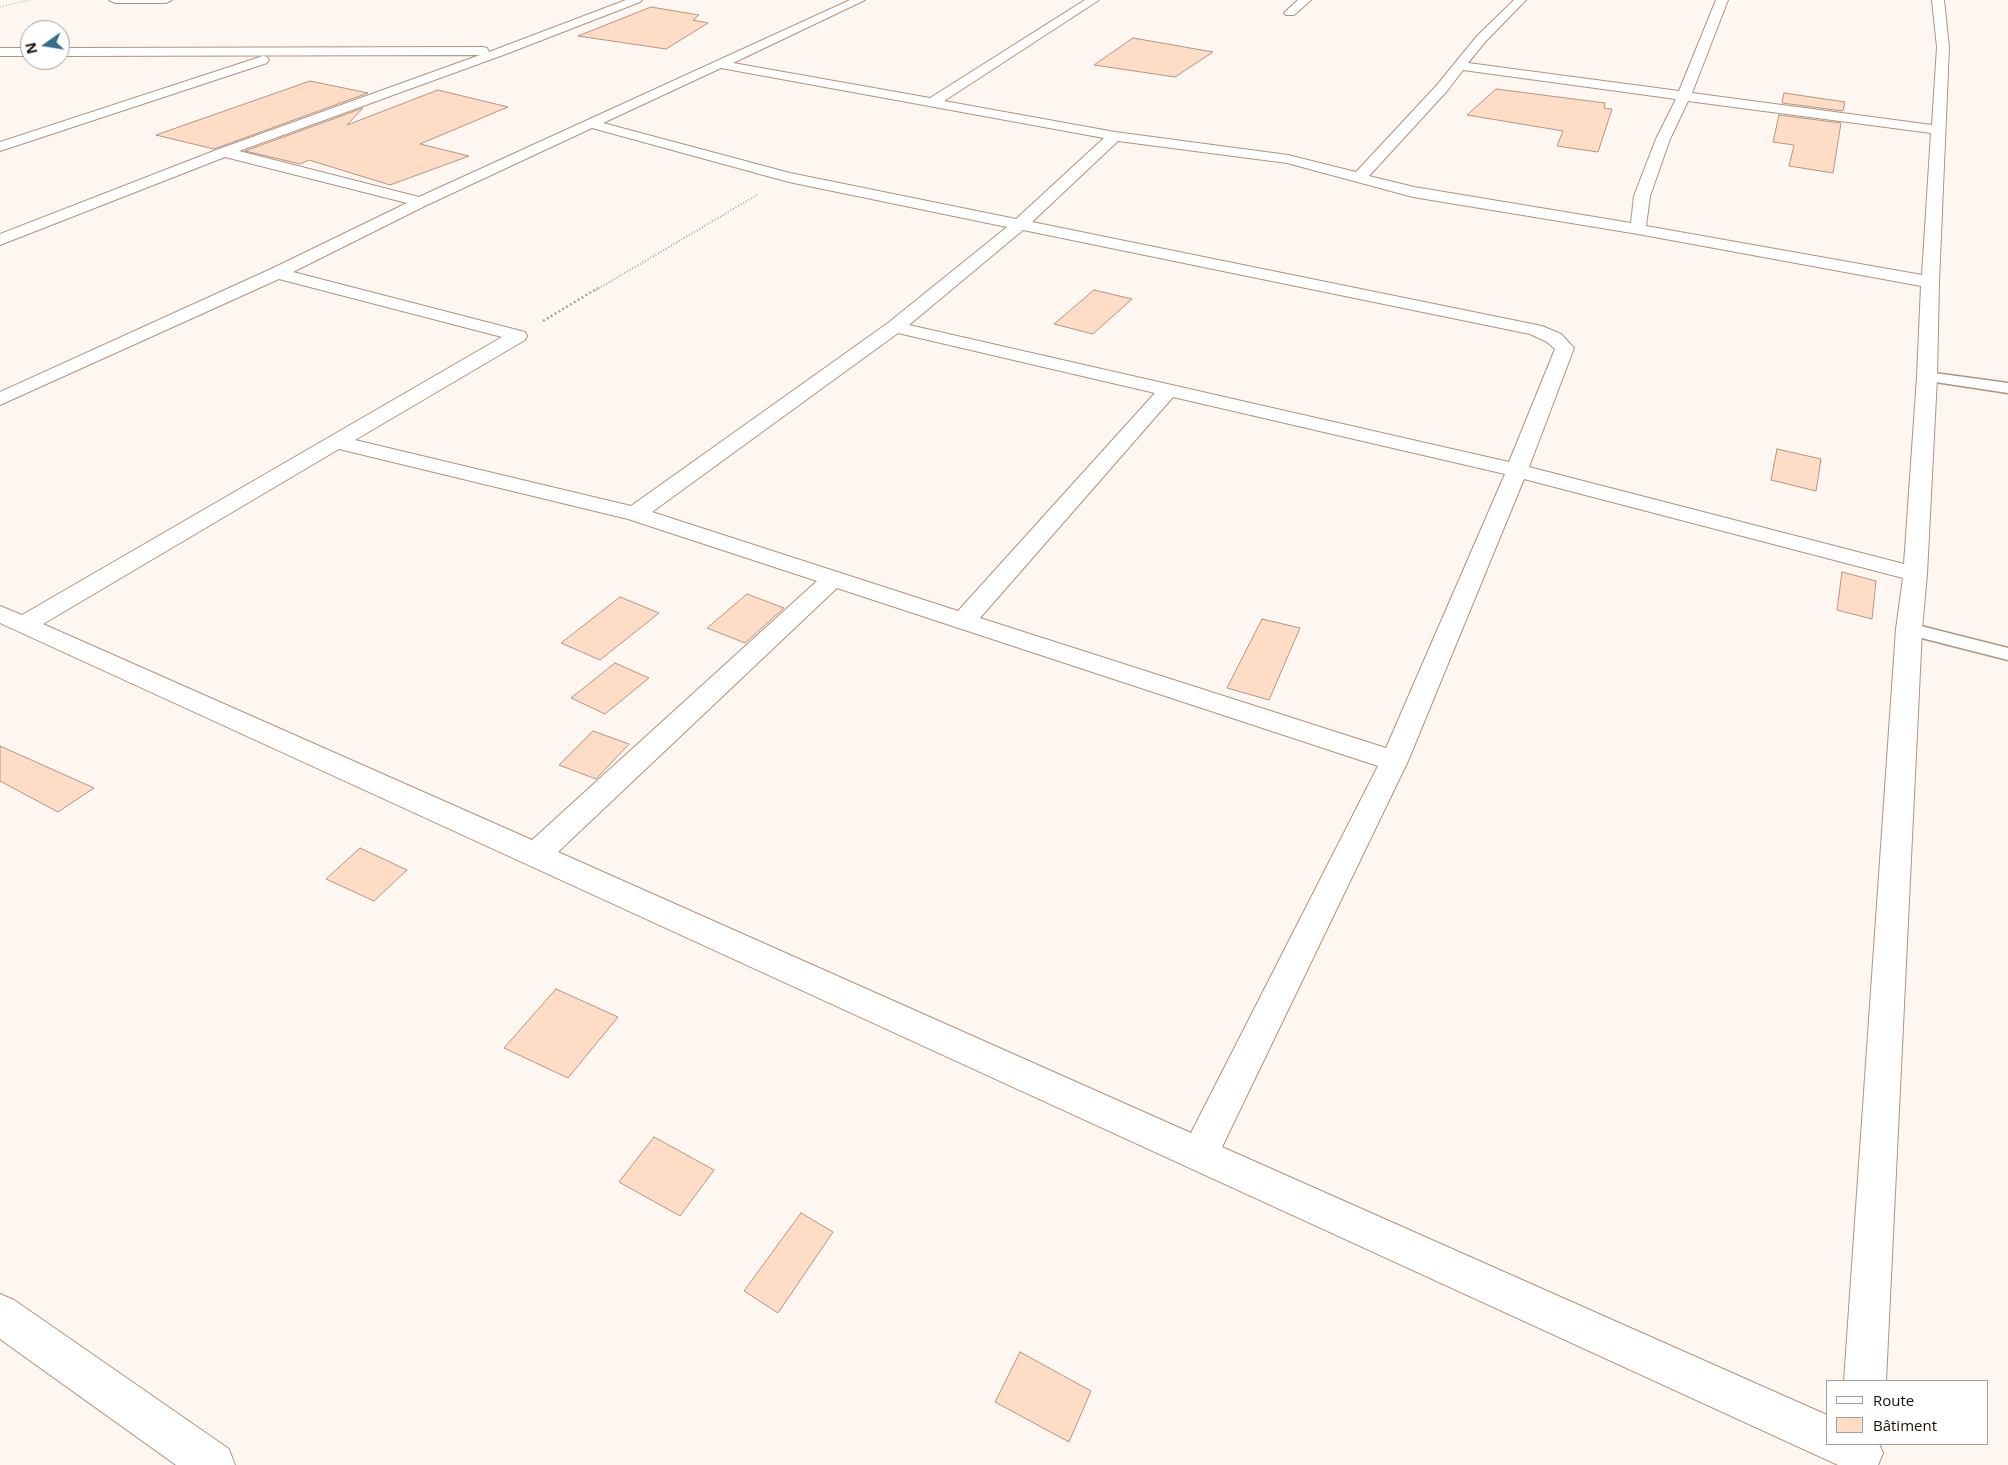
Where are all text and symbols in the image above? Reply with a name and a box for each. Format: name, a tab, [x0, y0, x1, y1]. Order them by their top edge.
north arrow	[20, 20, 70, 70]
text: N	[20, 41, 41, 56]
legend	[1826, 1380, 1988, 1445]
text: Route	[1873, 1390, 1914, 1410]
text: Bâtiment	[1873, 1415, 1937, 1435]

